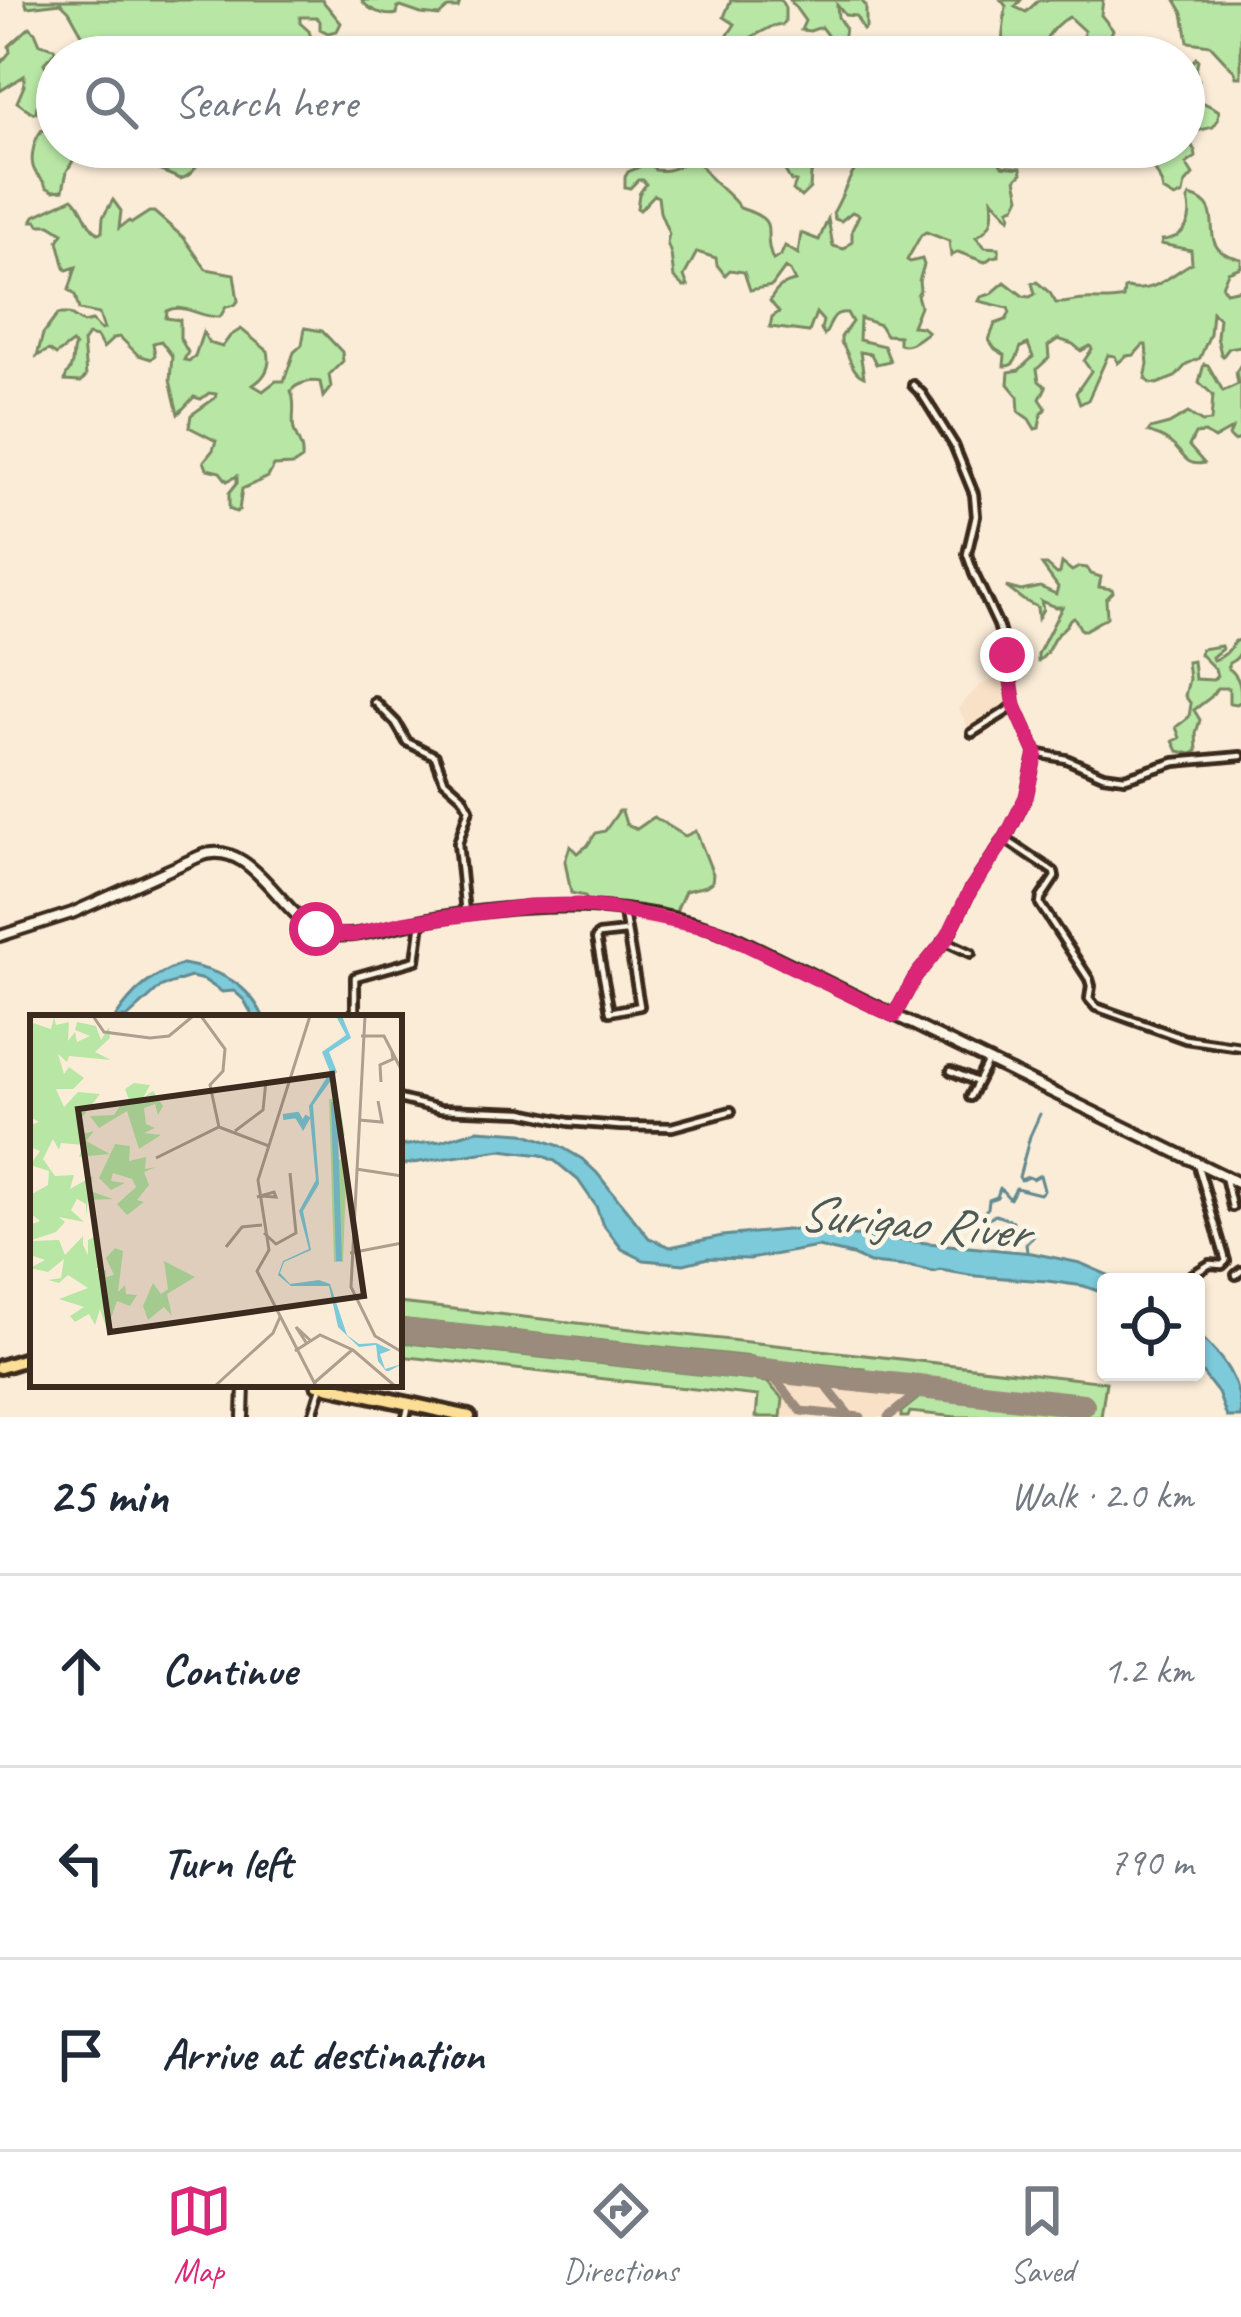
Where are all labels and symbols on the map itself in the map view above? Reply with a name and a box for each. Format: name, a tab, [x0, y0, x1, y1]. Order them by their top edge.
route end	[980, 628, 1034, 682]
route start	[289, 902, 343, 956]
inset map	[30, 1015, 402, 1387]
water label: Surigao River	[796, 1180, 1038, 1265]

